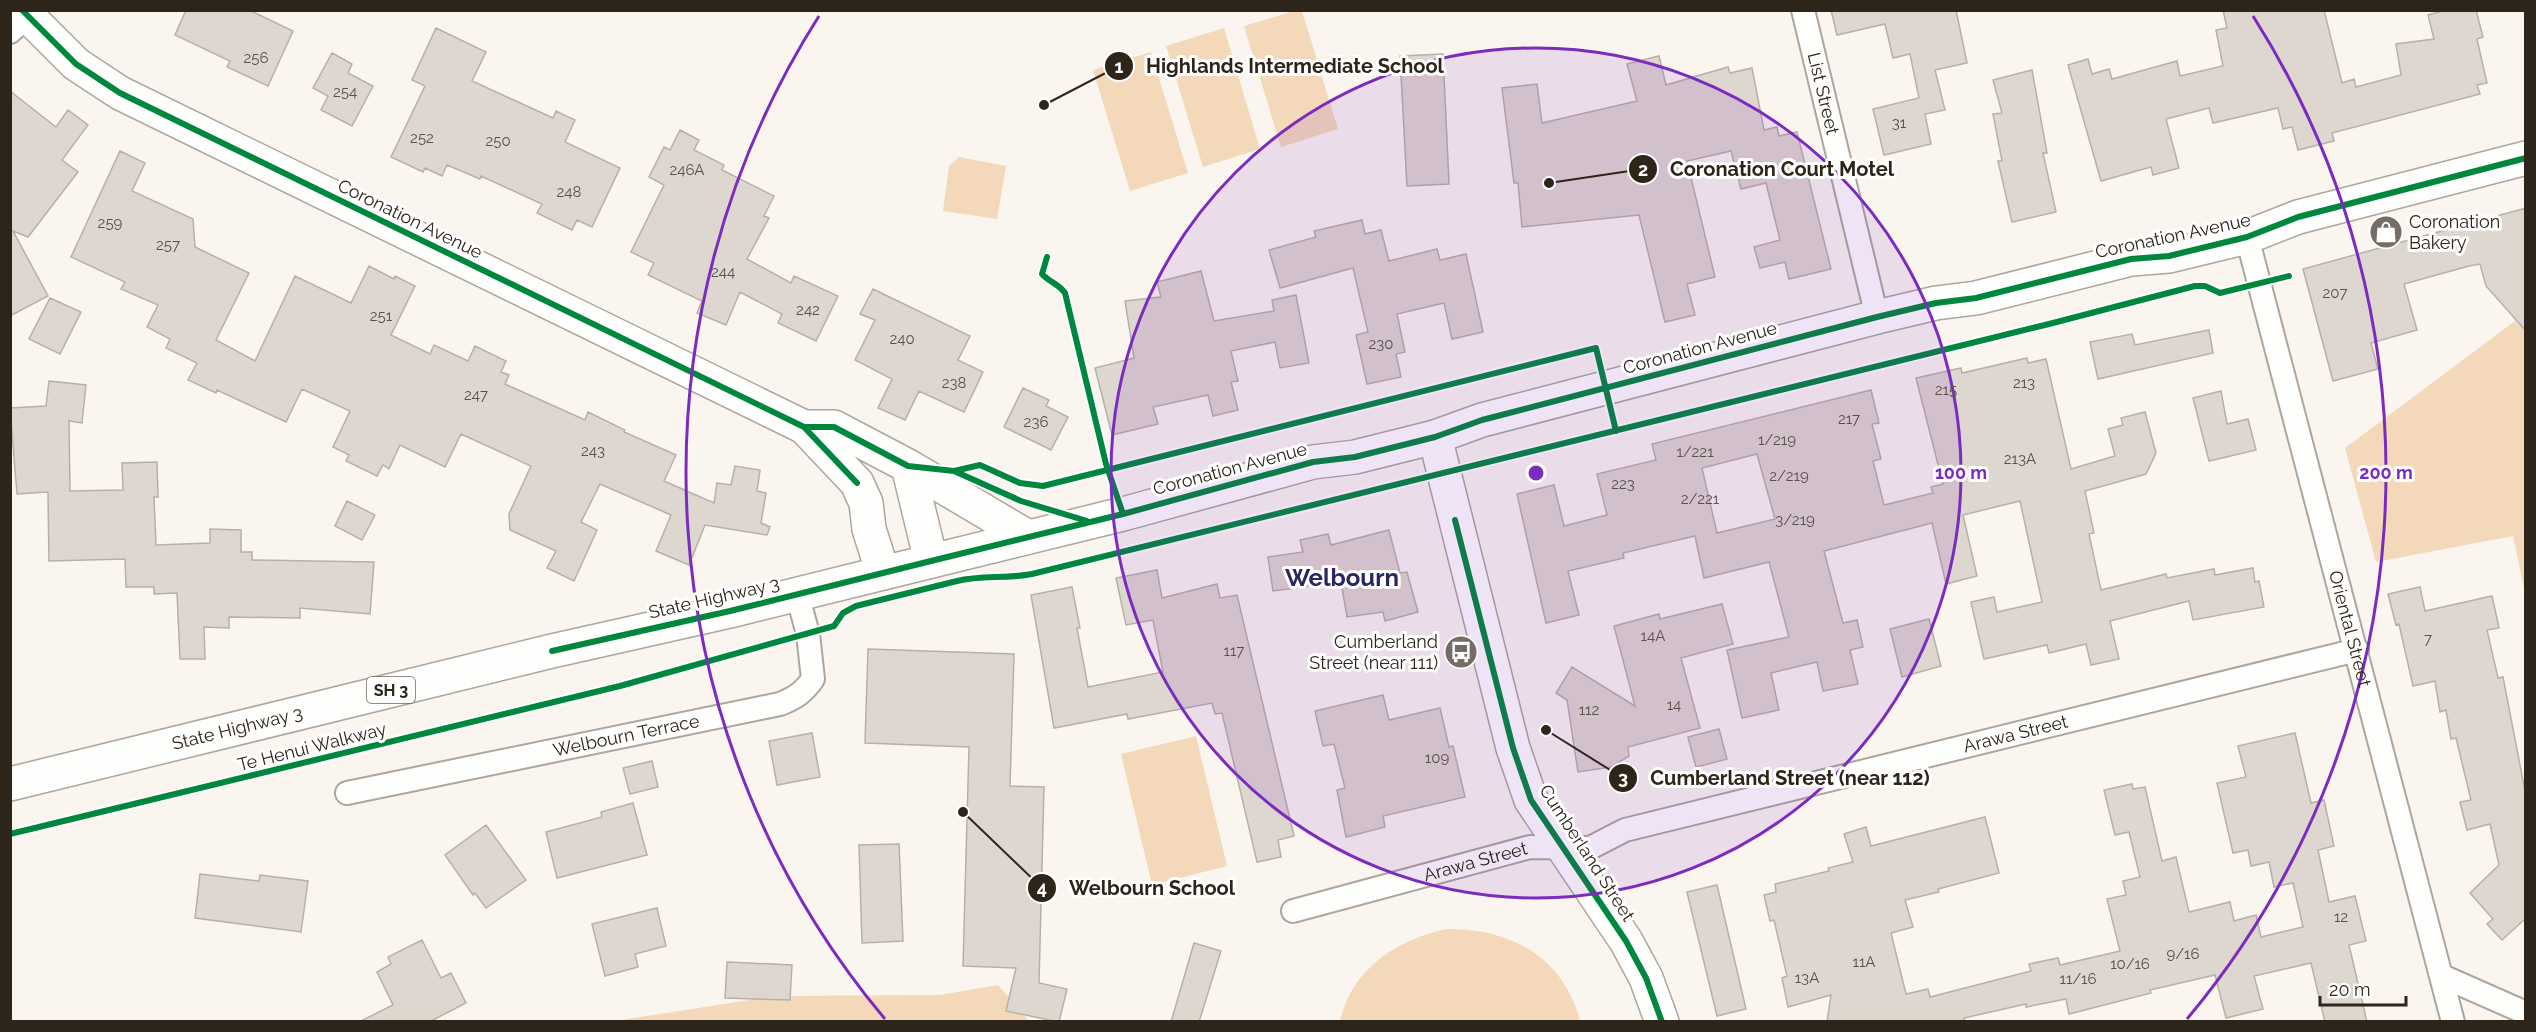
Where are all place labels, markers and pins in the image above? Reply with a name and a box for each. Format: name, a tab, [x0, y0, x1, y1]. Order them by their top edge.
callout: Highlands Intermediate School	[1104, 47, 1456, 85]
callout: Coronation Court Motel	[1628, 150, 1906, 188]
place label: Coronation Bakery	[2409, 211, 2500, 253]
shop icon: Coronation Bakery	[2368, 214, 2404, 250]
centre of rings	[1526, 463, 1546, 483]
place label: Cumberland Street (near 111)	[1309, 631, 1438, 673]
bus stop icon: Cumberland Street (near 111)	[1443, 634, 1479, 670]
callout: Cumberland Street (near 112)	[1608, 759, 1942, 797]
callout: Welbourn School	[1027, 869, 1247, 907]

